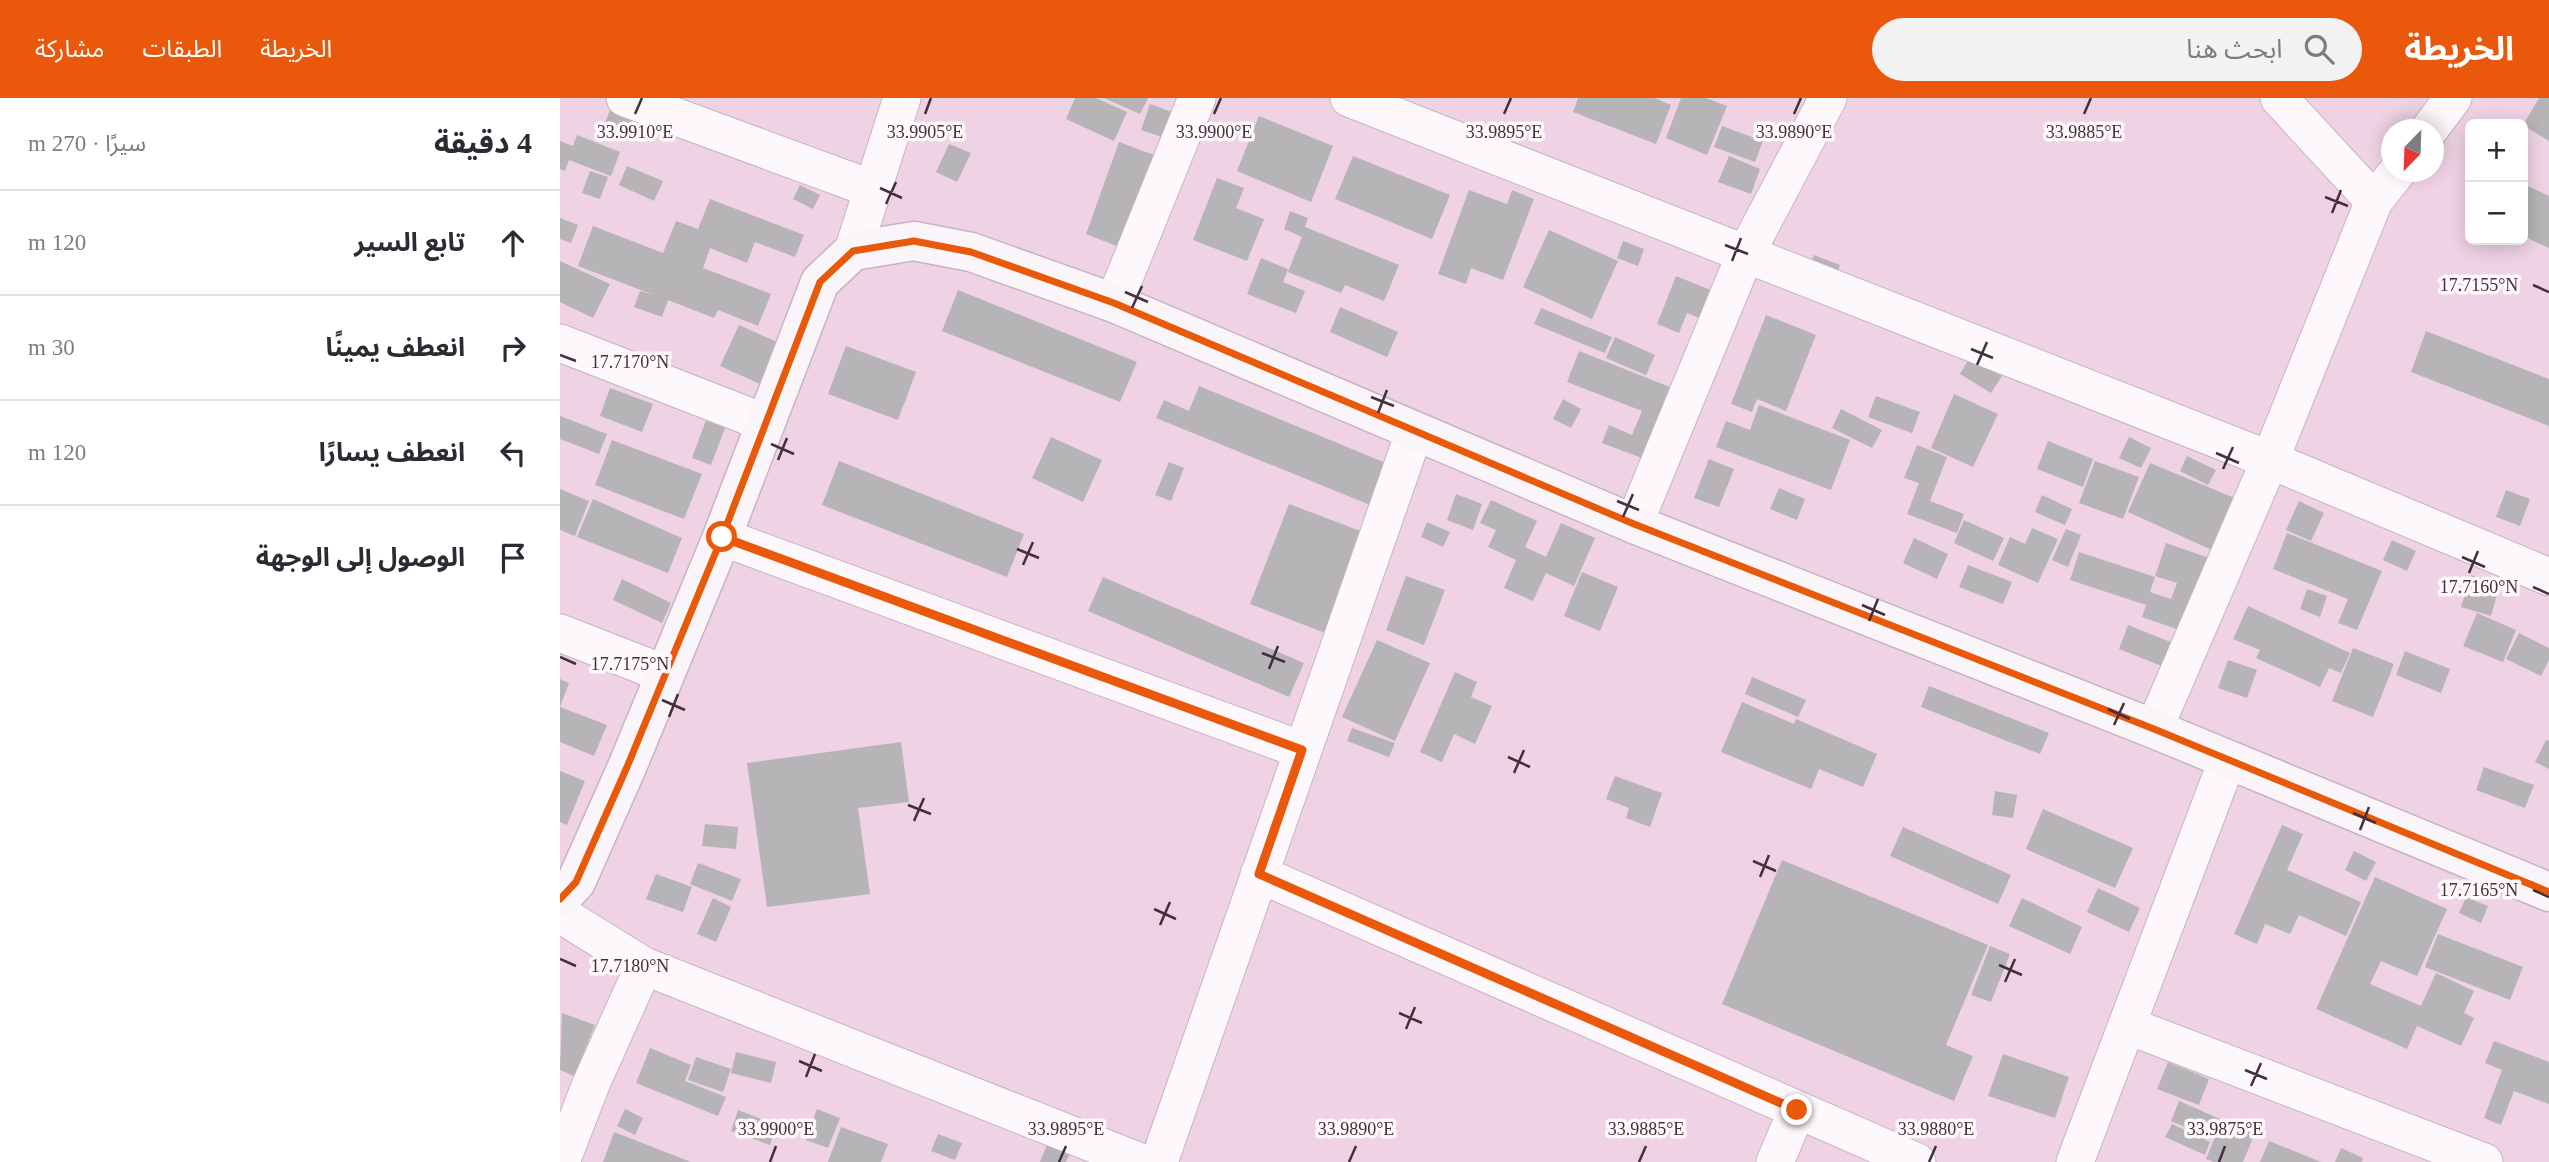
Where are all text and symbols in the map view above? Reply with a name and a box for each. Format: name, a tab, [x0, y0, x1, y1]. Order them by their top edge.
search box	[1872, 18, 2362, 81]
icon: search	[2300, 30, 2338, 68]
text: الخريطة	[2404, 31, 2514, 67]
text: ابحث هنا	[2186, 35, 2282, 64]
text: مشاركة	[35, 36, 104, 62]
text: الطبقات	[142, 36, 222, 62]
text: الخريطة	[260, 36, 332, 62]
north arrow	[2381, 119, 2444, 182]
map controls	[2465, 119, 2528, 245]
button: +	[2465, 119, 2528, 182]
text: 33.9910°E	[597, 122, 673, 142]
text: 33.9905°E	[887, 122, 963, 142]
text: 33.9900°E	[1176, 122, 1252, 142]
text: 33.9895°E	[1466, 122, 1542, 142]
text: 33.9890°E	[1756, 122, 1832, 142]
text: 33.9885°E	[2046, 122, 2122, 142]
text: 4 دقيقة	[434, 126, 532, 159]
text: سيرًا · 270 m	[28, 131, 146, 156]
button: −	[2465, 182, 2528, 245]
icon: ahead	[494, 224, 532, 262]
text: تابع السير	[354, 228, 465, 257]
text: 120 m	[28, 230, 86, 255]
text: 17.7155°N	[2440, 275, 2518, 295]
icon: right	[494, 329, 532, 367]
text: انعطف يمينًا	[326, 333, 465, 362]
text: 30 m	[28, 335, 75, 360]
text: 17.7170°N	[591, 352, 669, 372]
icon: left	[494, 434, 532, 472]
text: انعطف يسارًا	[319, 438, 465, 467]
text: 120 m	[28, 440, 86, 465]
route start	[706, 521, 737, 552]
icon: arrive	[494, 539, 532, 577]
text: الوصول إلى الوجهة	[256, 543, 465, 572]
text: 17.7160°N	[2440, 577, 2518, 597]
text: 17.7175°N	[591, 654, 669, 674]
text: 17.7165°N	[2440, 880, 2518, 900]
text: 17.7180°N	[591, 956, 669, 976]
route end	[1781, 1094, 1812, 1125]
text: 33.9900°E	[738, 1119, 814, 1139]
text: 33.9895°E	[1028, 1119, 1104, 1139]
text: 33.9890°E	[1318, 1119, 1394, 1139]
text: 33.9885°E	[1608, 1119, 1684, 1139]
text: 33.9880°E	[1898, 1119, 1974, 1139]
text: 33.9875°E	[2187, 1119, 2263, 1139]

